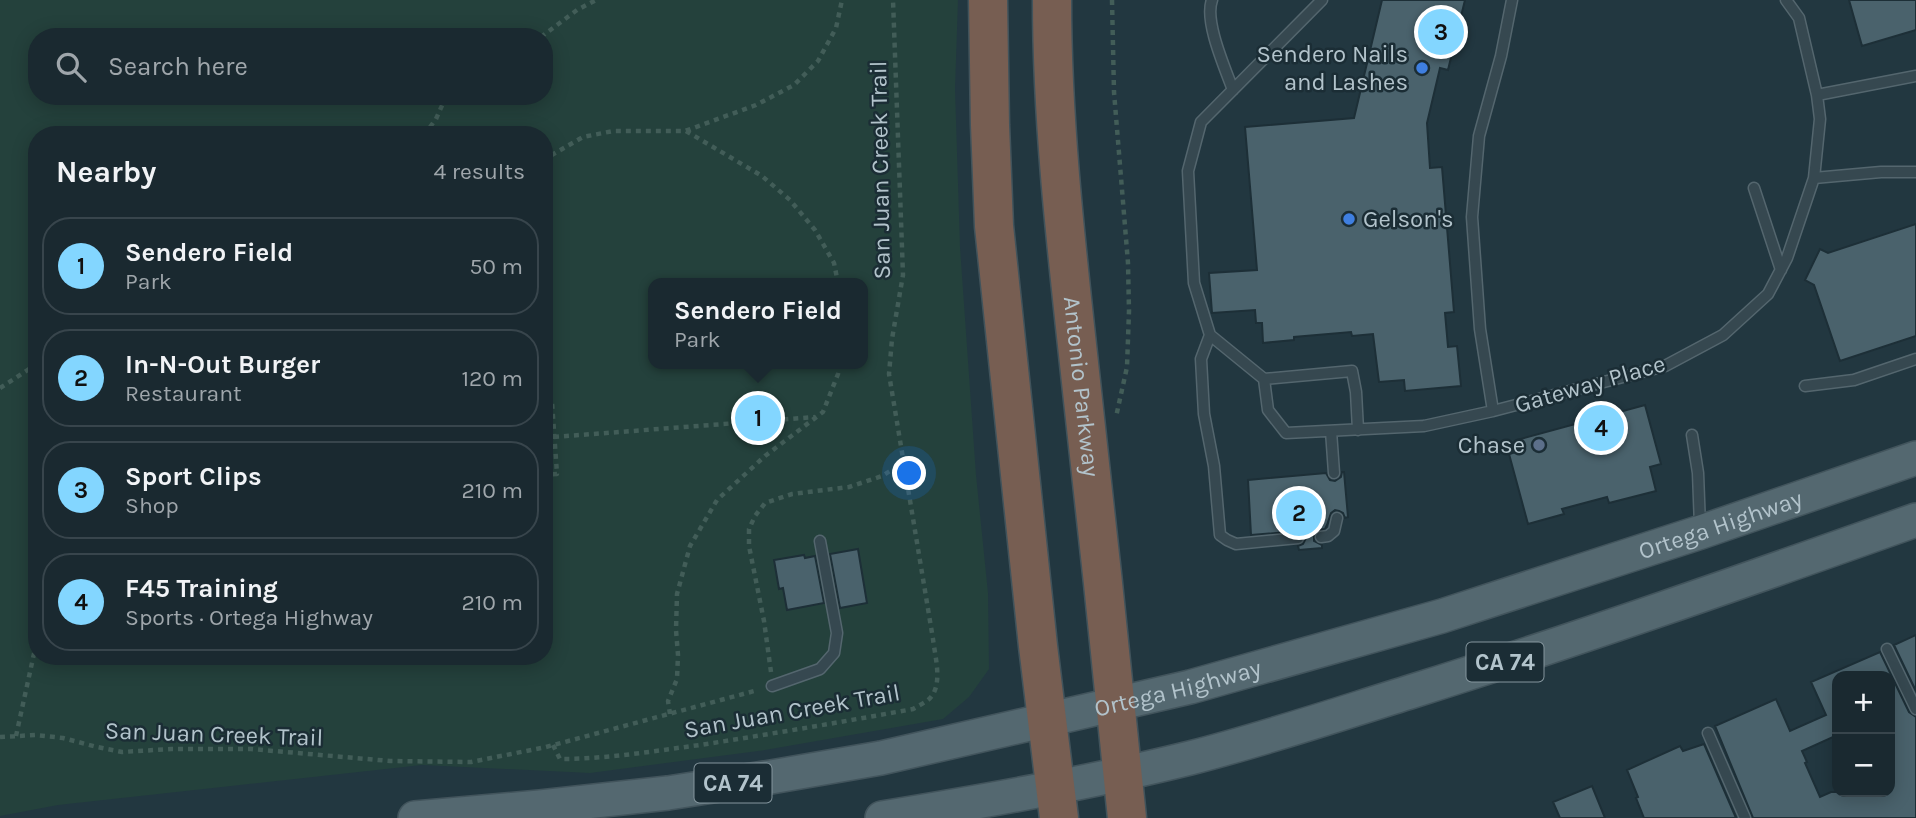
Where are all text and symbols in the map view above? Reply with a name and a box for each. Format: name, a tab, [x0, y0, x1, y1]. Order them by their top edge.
pin: 3	[1418, 6, 1464, 58]
search box	[28, 28, 553, 105]
place label: Sendero Nails and Lashes	[1257, 40, 1408, 96]
icon: search	[52, 48, 90, 86]
text: Search here	[108, 51, 248, 82]
street label: San Juan Creek Trail	[864, 60, 896, 280]
marker: Sendero Nails and Lashes	[1414, 60, 1430, 76]
text: Nearby	[56, 154, 156, 190]
text: 4 results	[433, 158, 525, 185]
place label: Gelson's	[1363, 205, 1454, 233]
marker: Gelson's	[1341, 211, 1357, 227]
text: Sendero Field	[125, 237, 293, 268]
text: 1	[77, 253, 85, 280]
text: 50 m	[469, 253, 523, 280]
text: Park	[125, 268, 172, 295]
popup	[648, 278, 868, 369]
text: Sendero Field	[674, 295, 842, 326]
street label: Antonio Parkway	[1058, 295, 1105, 478]
text: Park	[674, 326, 721, 353]
text: In-N-Out Burger	[125, 349, 320, 380]
street label: Gateway Place	[1511, 349, 1669, 419]
text: 2	[74, 365, 88, 392]
text: 120 m	[461, 365, 523, 392]
text: Restaurant	[125, 380, 242, 407]
pin: 1	[735, 392, 781, 444]
pin: 4	[1578, 402, 1624, 454]
place label: Chase	[1458, 431, 1525, 459]
marker: Chase	[1531, 437, 1547, 453]
your location	[892, 456, 926, 490]
text: Sport Clips	[125, 461, 262, 492]
text: 3	[74, 477, 88, 504]
text: 210 m	[461, 477, 523, 504]
street label: Ortega Highway	[1635, 484, 1806, 565]
pin: 2	[1276, 487, 1322, 539]
text: Shop	[125, 492, 179, 519]
text: F45 Training	[125, 573, 278, 604]
text: 4	[74, 589, 88, 616]
text: 210 m	[461, 589, 523, 616]
text: Sports · Ortega Highway	[125, 604, 373, 631]
road number: CA 74	[1466, 642, 1544, 682]
street label: Ortega Highway	[1092, 654, 1264, 723]
map controls	[1832, 671, 1895, 797]
button: +	[1832, 671, 1895, 734]
street label: San Juan Creek Trail	[682, 678, 902, 744]
street label: San Juan Creek Trail	[104, 716, 324, 752]
button: −	[1832, 734, 1895, 797]
road number: CA 74	[694, 764, 772, 803]

